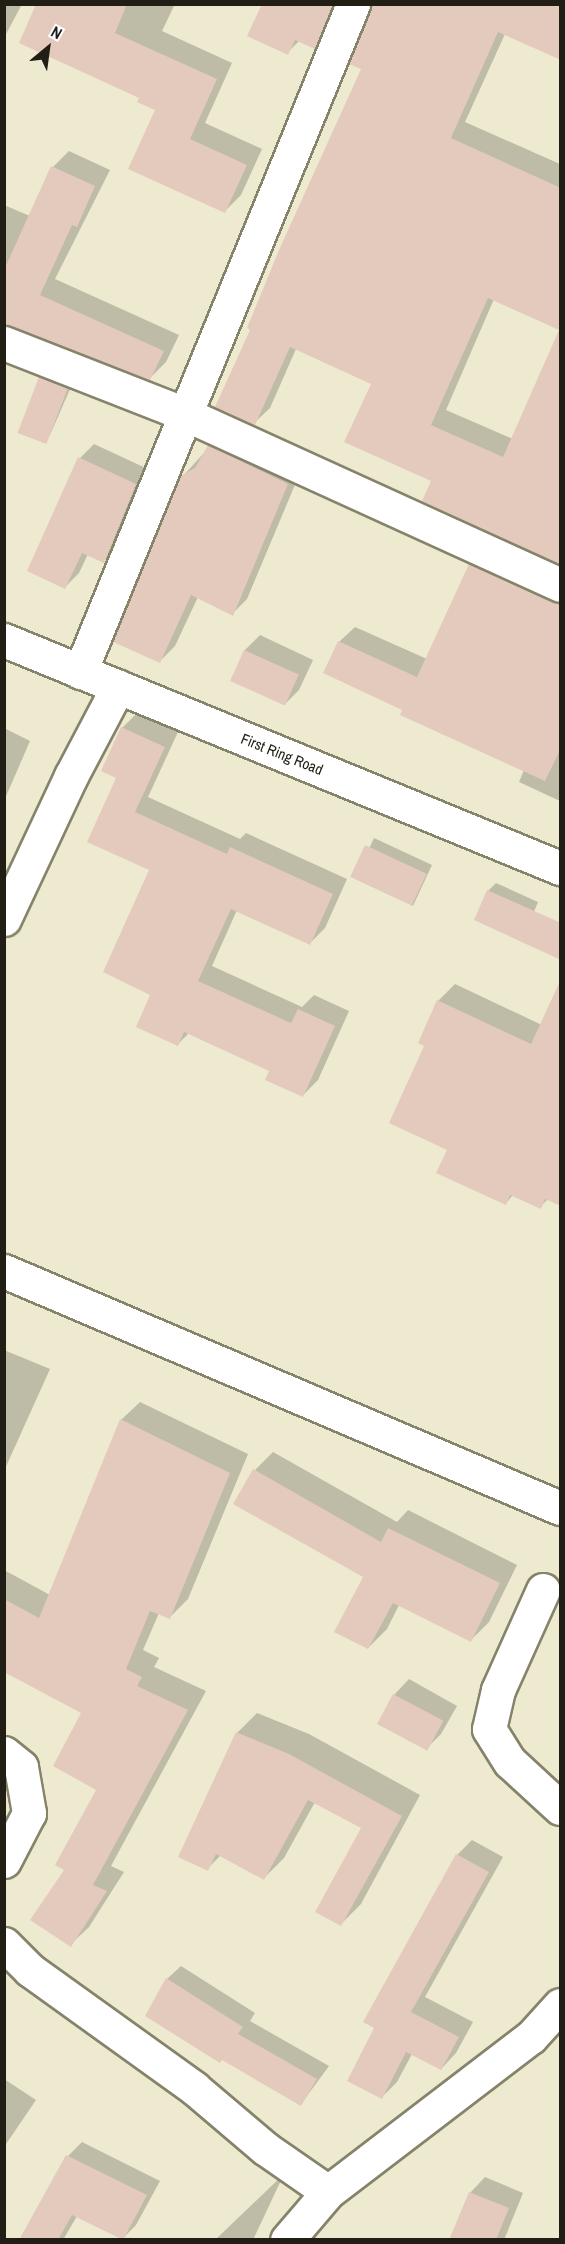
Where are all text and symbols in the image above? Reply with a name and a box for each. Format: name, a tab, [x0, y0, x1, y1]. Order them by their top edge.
north arrow	[18, 18, 78, 78]
text: N	[47, 20, 66, 44]
street label: First Ring Road	[238, 729, 326, 779]

